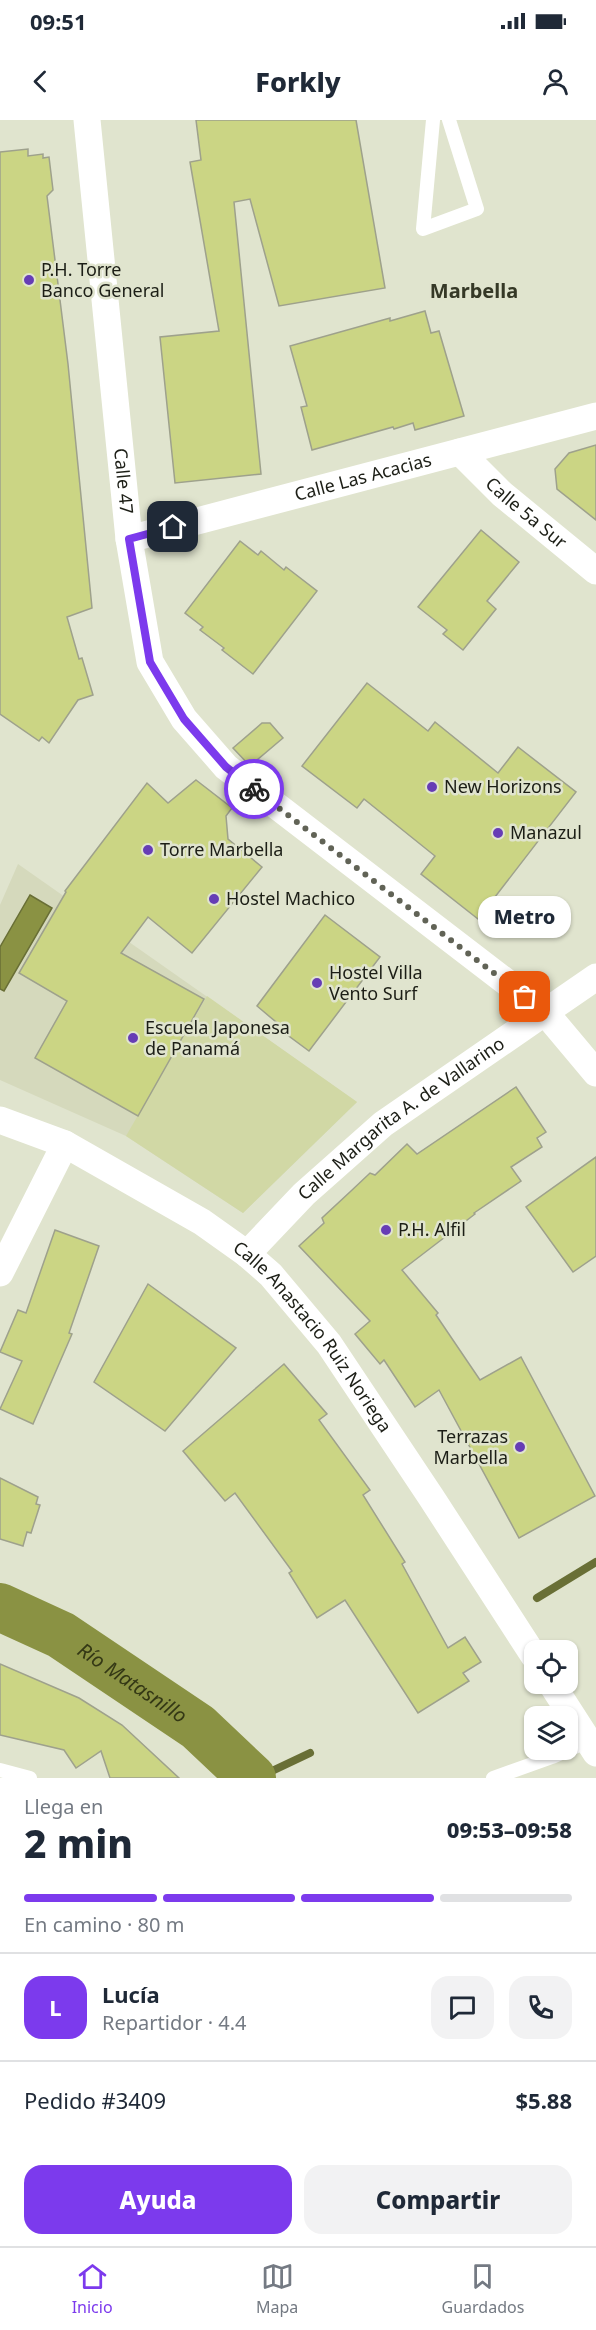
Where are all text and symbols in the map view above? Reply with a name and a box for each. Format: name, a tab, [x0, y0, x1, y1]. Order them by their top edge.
text: 09:51	[30, 6, 87, 36]
text: Forkly	[255, 63, 341, 100]
icon: back	[24, 65, 57, 98]
icon: person	[539, 65, 572, 98]
place label: P.H. Torre Banco General	[41, 257, 164, 302]
marker: P.H. Torre Banco General	[22, 273, 36, 287]
district label: Marbella	[430, 277, 518, 304]
street label: Calle 47	[109, 447, 139, 515]
street label: Calle Las Acacias	[292, 447, 434, 506]
street label: Calle 5a Sur	[481, 471, 573, 554]
pin	[147, 501, 198, 552]
icon: home	[156, 510, 189, 543]
courier	[224, 759, 284, 819]
icon: bike	[238, 773, 271, 806]
place label: New Horizons	[444, 774, 562, 798]
marker: New Horizons	[425, 780, 439, 794]
place label: Manazul	[510, 820, 582, 844]
marker: Manazul	[491, 826, 505, 840]
place label: Torre Marbella	[160, 837, 283, 861]
marker: Torre Marbella	[141, 843, 155, 857]
place label: Hostel Machico	[226, 886, 355, 910]
marker: Hostel Machico	[207, 892, 221, 906]
callout: Metro	[478, 895, 572, 937]
text: Metro	[494, 903, 555, 930]
place label: Hostel Villa Vento Surf	[329, 960, 423, 1005]
pin	[499, 971, 550, 1022]
marker: Hostel Villa Vento Surf	[310, 976, 324, 990]
icon: bag	[508, 980, 541, 1013]
place label: Escuela Japonesa de Panamá	[145, 1015, 290, 1060]
marker: Escuela Japonesa de Panamá	[126, 1031, 140, 1045]
street label: Calle Margarita A. de Vallarino	[292, 1031, 509, 1205]
place label: P.H. Alfil	[398, 1217, 466, 1241]
marker: P.H. Alfil	[379, 1223, 393, 1237]
street label: Calle Anastacio Ruiz Noriega	[229, 1235, 398, 1437]
place label: Terrazas Marbella	[434, 1424, 508, 1469]
marker: Terrazas Marbella	[513, 1440, 527, 1454]
water label: Río Matasnillo	[73, 1636, 193, 1729]
map controls	[524, 1640, 578, 1760]
button: locate	[524, 1640, 578, 1694]
button: layers	[524, 1706, 578, 1760]
text: Llega en	[24, 1793, 103, 1820]
text: 09:53–09:58	[447, 1814, 572, 1844]
text: 2 min	[24, 1816, 133, 1869]
text: En camino · 80 m	[24, 1911, 184, 1938]
button: chat	[431, 1976, 494, 2039]
button: phone	[509, 1976, 572, 2039]
text: Lucía	[102, 1979, 160, 2009]
text: L	[49, 1992, 62, 2022]
text: Repartidor · 4.4	[102, 2009, 247, 2036]
text: Pedido #3409	[24, 2085, 166, 2115]
text: $5.88	[515, 2085, 572, 2115]
button: Ayuda	[24, 2165, 292, 2234]
button: Compartir	[304, 2165, 572, 2234]
tab: Inicio	[72, 2260, 113, 2318]
tab: Mapa	[256, 2260, 298, 2318]
tab: Guardados	[442, 2260, 524, 2318]

